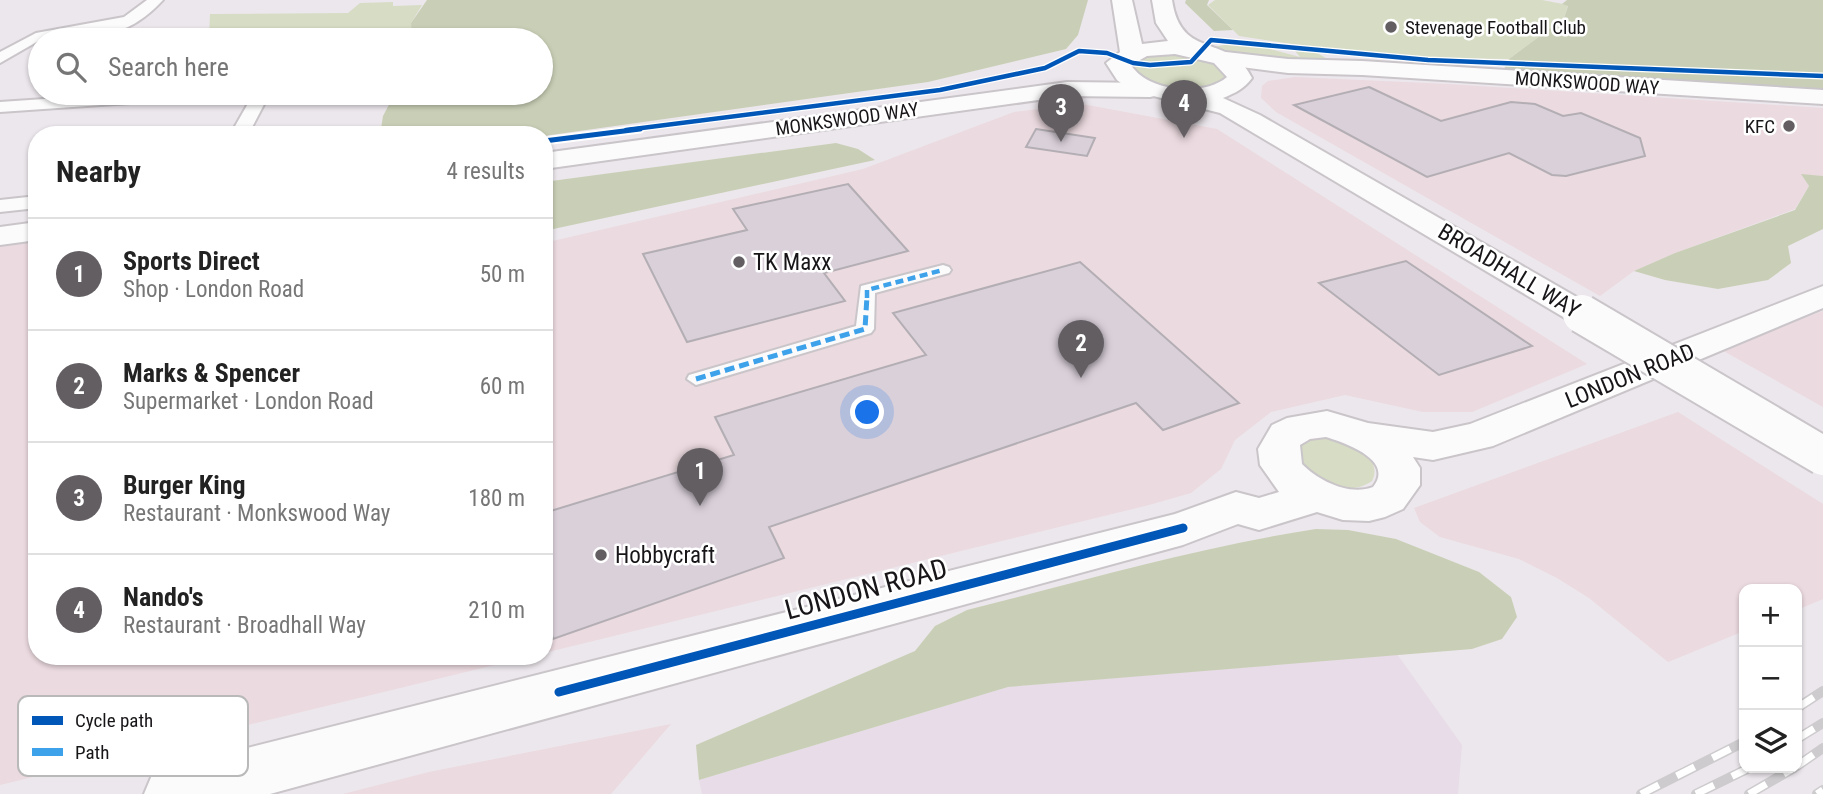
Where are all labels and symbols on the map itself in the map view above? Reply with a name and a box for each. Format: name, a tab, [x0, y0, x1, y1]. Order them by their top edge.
place label: Stevenage Football Club	[1405, 16, 1586, 39]
marker: Stevenage Football Club	[1383, 19, 1399, 35]
street label: MONKSWOOD WAY	[1514, 66, 1660, 100]
pin: 4	[1161, 80, 1207, 138]
pin: 3	[1038, 84, 1084, 142]
street label: MONKSWOOD WAY	[774, 98, 920, 140]
place label: KFC	[1745, 115, 1775, 138]
marker: KFC	[1781, 118, 1797, 134]
street label: BROADHALL WAY	[1433, 218, 1585, 324]
place label: TK Maxx	[753, 249, 831, 276]
marker: TK Maxx	[731, 254, 747, 270]
pin: 2	[1058, 320, 1104, 378]
street label: LONDON ROAD	[1561, 338, 1699, 414]
your location	[850, 395, 884, 429]
pin: 1	[677, 448, 723, 506]
place label: Hobbycraft	[615, 542, 715, 569]
marker: Hobbycraft	[593, 547, 609, 563]
street label: LONDON ROAD	[781, 551, 951, 627]
legend	[18, 696, 248, 776]
text: Cycle path	[75, 709, 153, 732]
text: Path	[75, 741, 109, 764]

